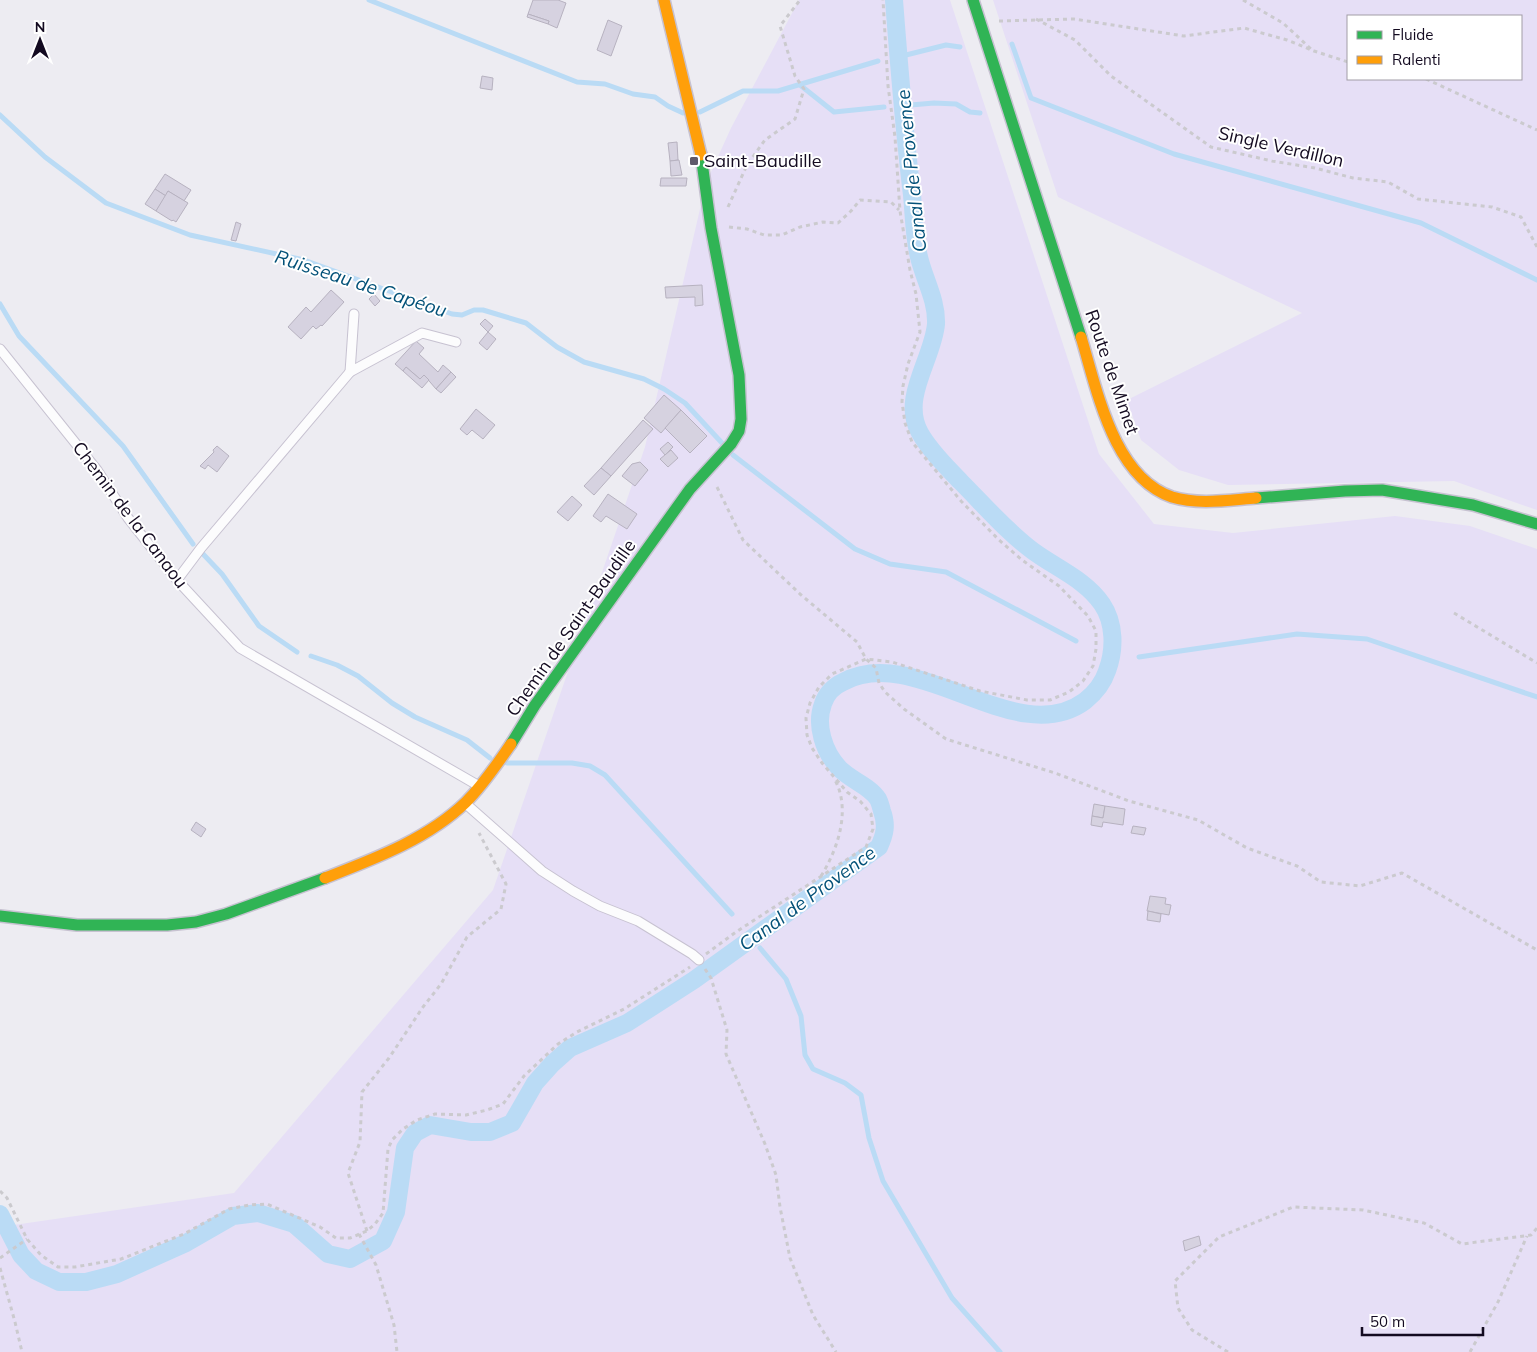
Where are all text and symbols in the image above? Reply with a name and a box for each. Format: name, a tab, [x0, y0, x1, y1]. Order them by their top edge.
north arrow	[15, 15, 65, 65]
legend	[1347, 15, 1522, 80]
text: N	[35, 18, 45, 36]
text: Fluide	[1392, 25, 1433, 44]
text: Ralenti	[1392, 50, 1441, 69]
water label: Canal de Provence	[891, 88, 931, 254]
street label: Single Verdillon	[1216, 121, 1346, 172]
place label: Saint-Baudille	[704, 149, 822, 172]
marker: Saint-Baudille	[688, 155, 700, 167]
water label: Ruisseau de Capéou	[272, 244, 450, 322]
street label: Route de Mimet	[1080, 306, 1145, 437]
street label: Chemin de la Canaou	[68, 437, 193, 593]
street label: Chemin de Saint-Baudille	[501, 535, 640, 721]
water label: Canal de Provence	[734, 840, 880, 956]
scale bar	[1362, 1304, 1483, 1336]
text: 50 m	[1370, 1312, 1405, 1331]

